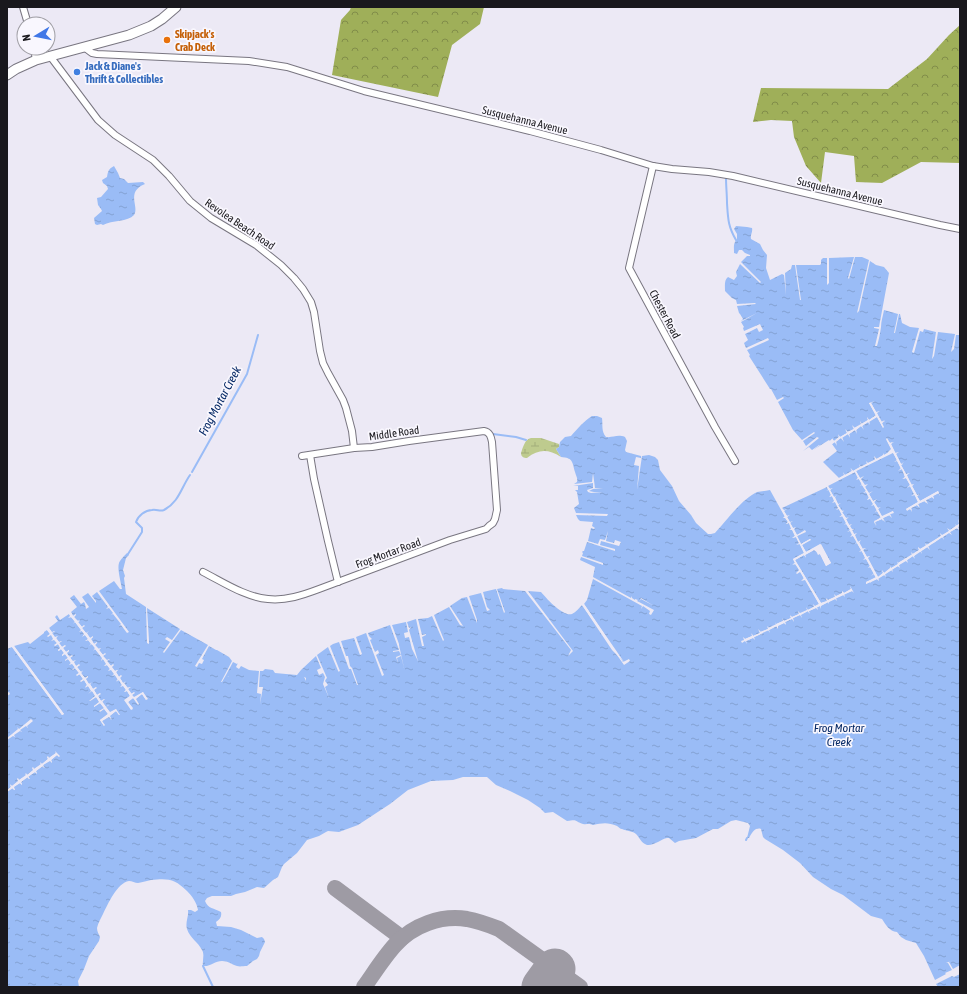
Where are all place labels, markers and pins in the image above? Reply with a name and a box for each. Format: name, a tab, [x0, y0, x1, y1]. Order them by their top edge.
place label: Skipjack's Crab Deck	[175, 28, 215, 53]
marker: Skipjack's Crab Deck	[162, 35, 172, 45]
place label: Jack & Diane's Thrift & Collectibles	[84, 60, 163, 85]
marker: Jack & Diane's Thrift & Collectibles	[72, 67, 82, 77]

